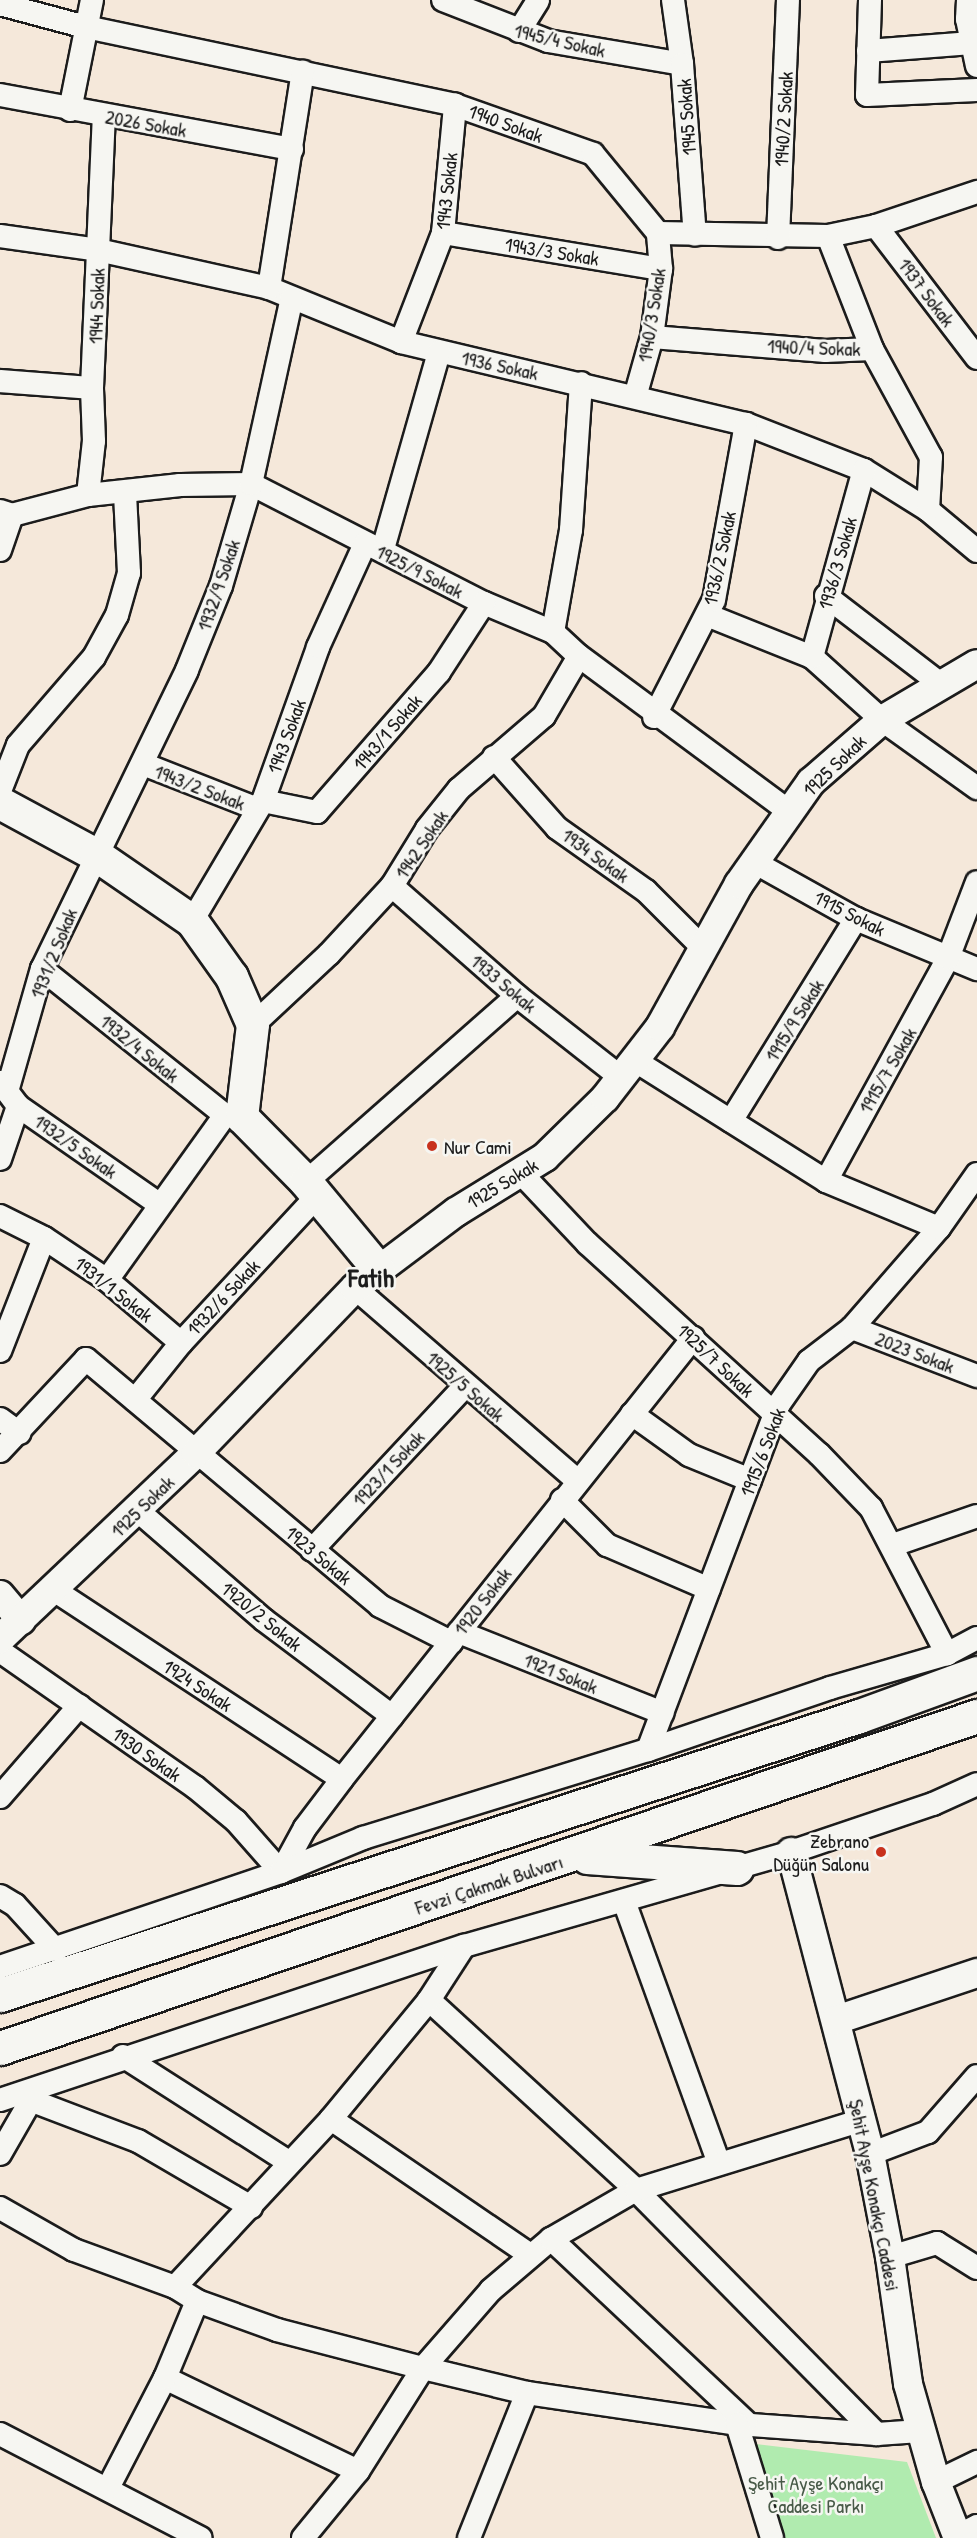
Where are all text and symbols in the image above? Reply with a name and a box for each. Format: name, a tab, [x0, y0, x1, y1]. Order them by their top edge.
street label: 1945/4 Sokak	[512, 18, 608, 62]
street label: 1940/2 Sokak	[769, 71, 797, 167]
street label: 1945 Sokak	[671, 78, 701, 156]
street label: 1940 Sokak	[466, 98, 546, 148]
street label: 2026 Sokak	[104, 104, 188, 142]
street label: 1943 Sokak	[430, 151, 462, 231]
street label: 1943/3 Sokak	[503, 232, 601, 270]
street label: 1937 Sokak	[893, 253, 961, 331]
street label: 1940/3 Sokak	[632, 266, 670, 364]
street label: 1944 Sokak	[83, 268, 109, 344]
street label: 1940/4 Sokak	[767, 333, 861, 361]
street label: 1936 Sokak	[459, 345, 541, 385]
street label: 1936/2 Sokak	[697, 509, 741, 607]
street label: 1936/3 Sokak	[812, 514, 862, 612]
street label: 1932/9 Sokak	[191, 536, 245, 634]
street label: 1925/9 Sokak	[372, 539, 468, 603]
street label: 1943/1 Sokak	[347, 689, 427, 775]
street label: 1943 Sokak	[261, 696, 311, 776]
street label: 1925 Sokak	[797, 729, 871, 801]
street label: 1943/2 Sokak	[151, 759, 249, 815]
street label: 1942 Sokak	[389, 805, 453, 883]
street label: 1934 Sokak	[558, 823, 634, 887]
street label: 1915 Sokak	[810, 885, 890, 941]
street label: 1931/2 Sokak	[24, 905, 82, 1001]
street label: 1933 Sokak	[466, 948, 542, 1018]
street label: 1915/9 Sokak	[759, 974, 829, 1066]
street label: 1932/4 Sokak	[95, 1009, 185, 1087]
street label: 1915/7 Sokak	[853, 1023, 921, 1117]
street label: 1932/5 Sokak	[30, 1109, 122, 1183]
place label: Nur Cami	[444, 1134, 512, 1158]
marker: Nur Cami	[425, 1139, 439, 1153]
street label: 1925 Sokak	[462, 1152, 542, 1214]
street label: 1931/1 Sokak	[70, 1251, 158, 1327]
street label: 1932/6 Sokak	[182, 1254, 264, 1340]
district label: Fatih	[348, 1262, 394, 1294]
street label: 1925/7 Sokak	[672, 1318, 760, 1402]
street label: 2023 Sokak	[872, 1326, 958, 1378]
street label: 1925/5 Sokak	[422, 1346, 510, 1426]
street label: 1915/6 Sokak	[734, 1404, 790, 1500]
street label: 1923/1 Sokak	[347, 1425, 429, 1511]
street label: 1925 Sokak	[105, 1470, 179, 1542]
street label: 1923 Sokak	[281, 1520, 357, 1590]
street label: 1920 Sokak	[448, 1562, 516, 1640]
street label: 1920/2 Sokak	[217, 1576, 307, 1656]
street label: 1921 Sokak	[521, 1647, 601, 1699]
street label: 1924 Sokak	[159, 1654, 237, 1716]
street label: 1930 Sokak	[108, 1722, 186, 1786]
place label: Zebrano Düğün Salonu	[774, 1828, 869, 1875]
marker: Zebrano Düğün Salonu	[874, 1845, 888, 1859]
street label: Fevzi Çakmak Bulvarı	[412, 1849, 566, 1919]
street label: Şehit Ayşe Konakçı Caddesi	[845, 2097, 905, 2293]
park label: Şehit Ayşe Konakçı Caddesi Parkı	[748, 2471, 884, 2518]

